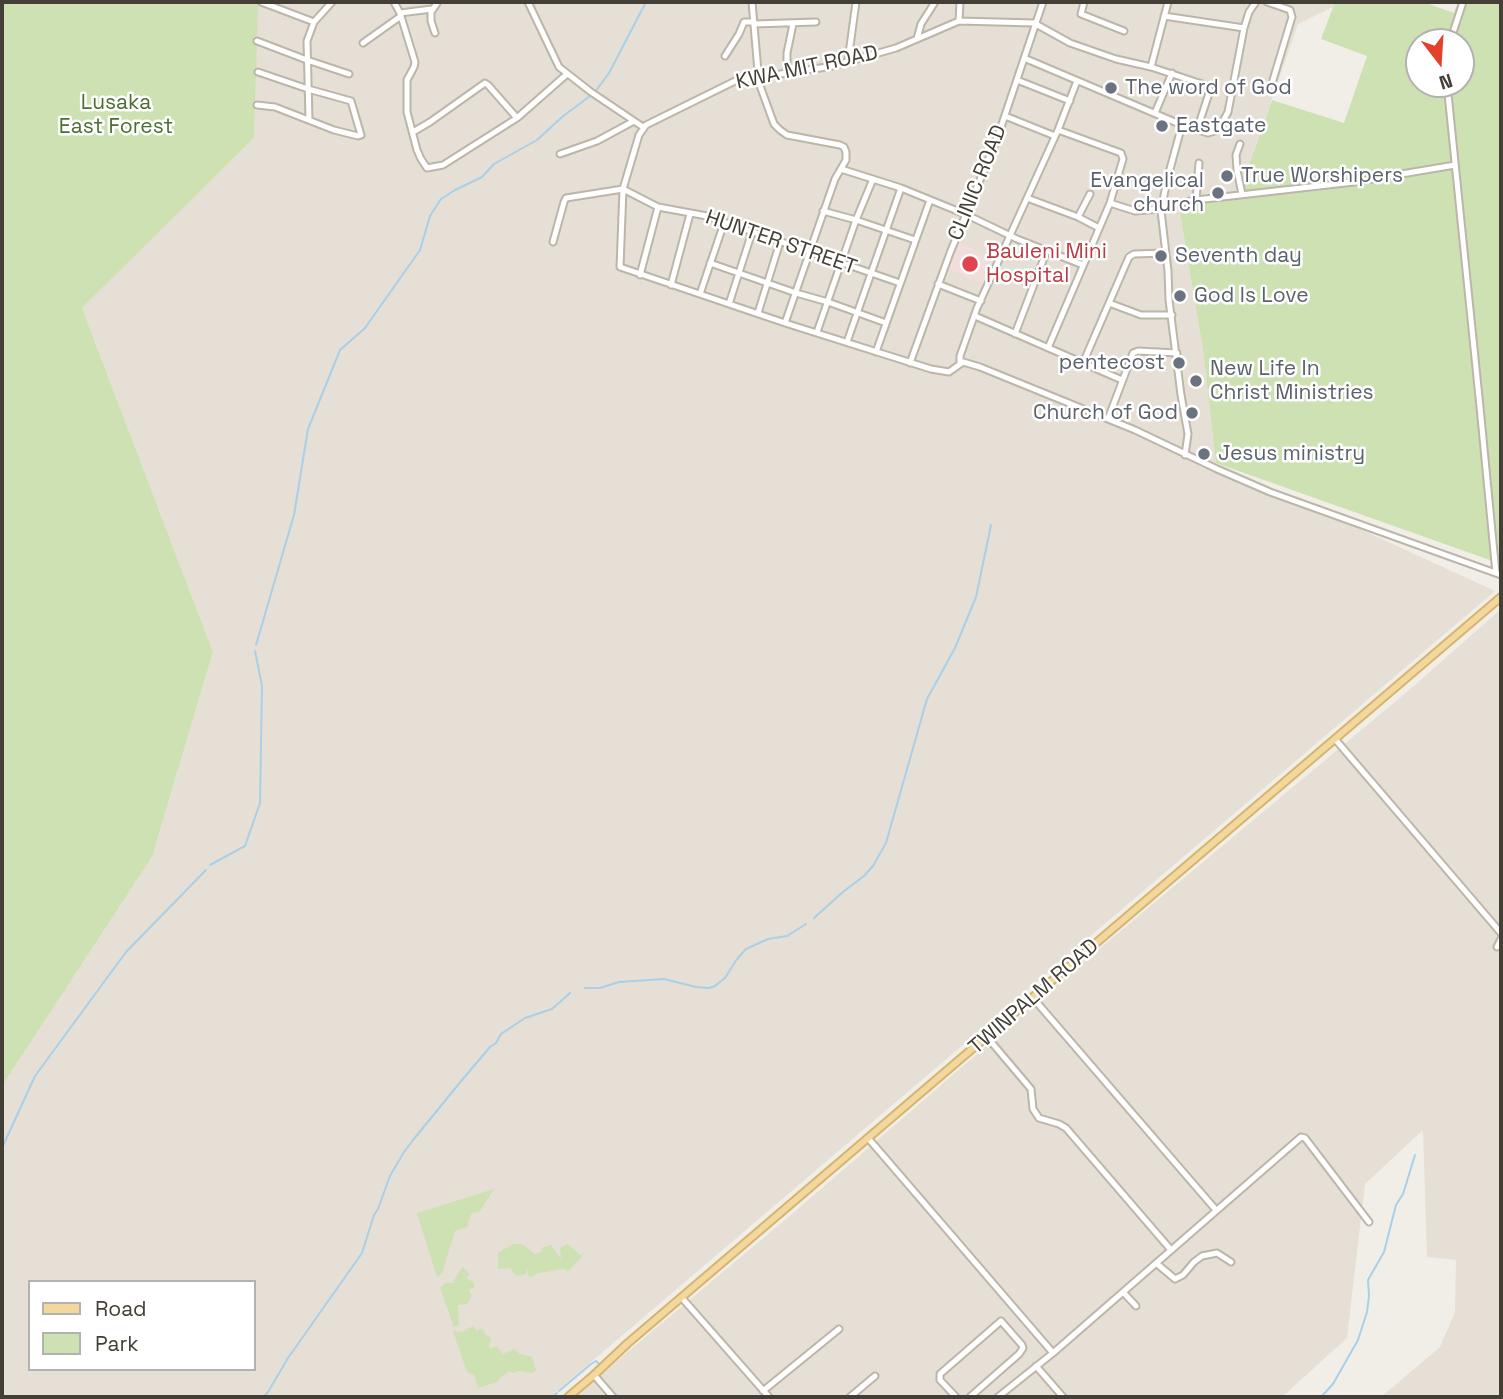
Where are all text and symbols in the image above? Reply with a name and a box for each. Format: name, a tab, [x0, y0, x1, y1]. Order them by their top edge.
north arrow	[1405, 28, 1475, 98]
street label: KWA MIT ROAD	[734, 41, 880, 95]
text: N	[1436, 68, 1455, 95]
place label: The word of God	[1125, 75, 1292, 101]
marker: The word of God	[1103, 80, 1119, 96]
park label: Lusaka East Forest	[59, 90, 173, 140]
place label: Eastgate	[1176, 113, 1267, 139]
marker: Eastgate	[1154, 118, 1170, 134]
street label: CLINIC ROAD	[943, 122, 1013, 244]
place label: True Worshipers	[1241, 163, 1403, 189]
place label: Evangelical church	[1090, 168, 1204, 218]
marker: True Worshipers	[1219, 168, 1235, 184]
marker: Evangelical church	[1210, 185, 1226, 201]
street label: HUNTER STREET	[702, 205, 860, 281]
place label: Bauleni Mini Hospital	[986, 239, 1107, 289]
place label: Seventh day	[1175, 243, 1302, 269]
marker: Seventh day	[1153, 248, 1169, 264]
marker: Bauleni Mini Hospital	[960, 254, 980, 274]
place label: God Is Love	[1194, 283, 1309, 309]
marker: God Is Love	[1172, 288, 1188, 304]
place label: pentecost	[1059, 350, 1165, 376]
marker: pentecost	[1171, 355, 1187, 371]
place label: New Life In Christ Ministries	[1210, 356, 1374, 406]
marker: New Life In Christ Ministries	[1188, 373, 1204, 389]
place label: Church of God	[1033, 400, 1178, 426]
marker: Church of God	[1184, 405, 1200, 421]
place label: Jesus ministry	[1218, 441, 1365, 467]
marker: Jesus ministry	[1196, 446, 1212, 462]
street label: TWINPALM ROAD	[964, 934, 1104, 1060]
legend	[28, 1280, 256, 1371]
text: Road	[95, 1295, 147, 1322]
text: Park	[95, 1330, 139, 1357]

